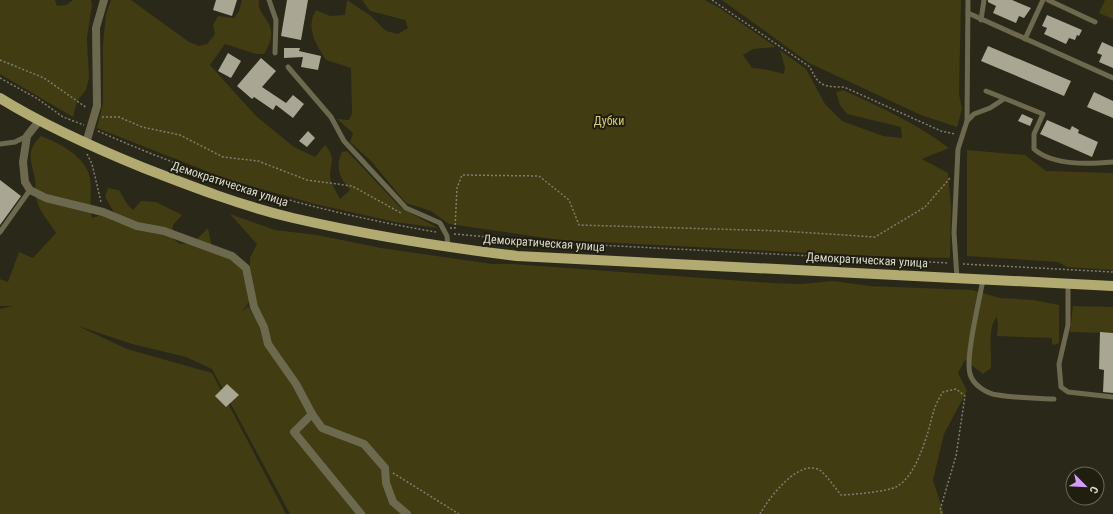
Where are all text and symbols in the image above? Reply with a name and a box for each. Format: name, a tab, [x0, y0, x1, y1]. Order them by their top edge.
park label: Дубки	[594, 114, 624, 128]
street label: Демократическая улица	[170, 159, 290, 210]
street label: Демократическая улица	[483, 232, 606, 254]
street label: Демократическая улица	[806, 250, 928, 270]
north arrow	[1065, 466, 1105, 506]
text: С	[1086, 484, 1101, 495]

